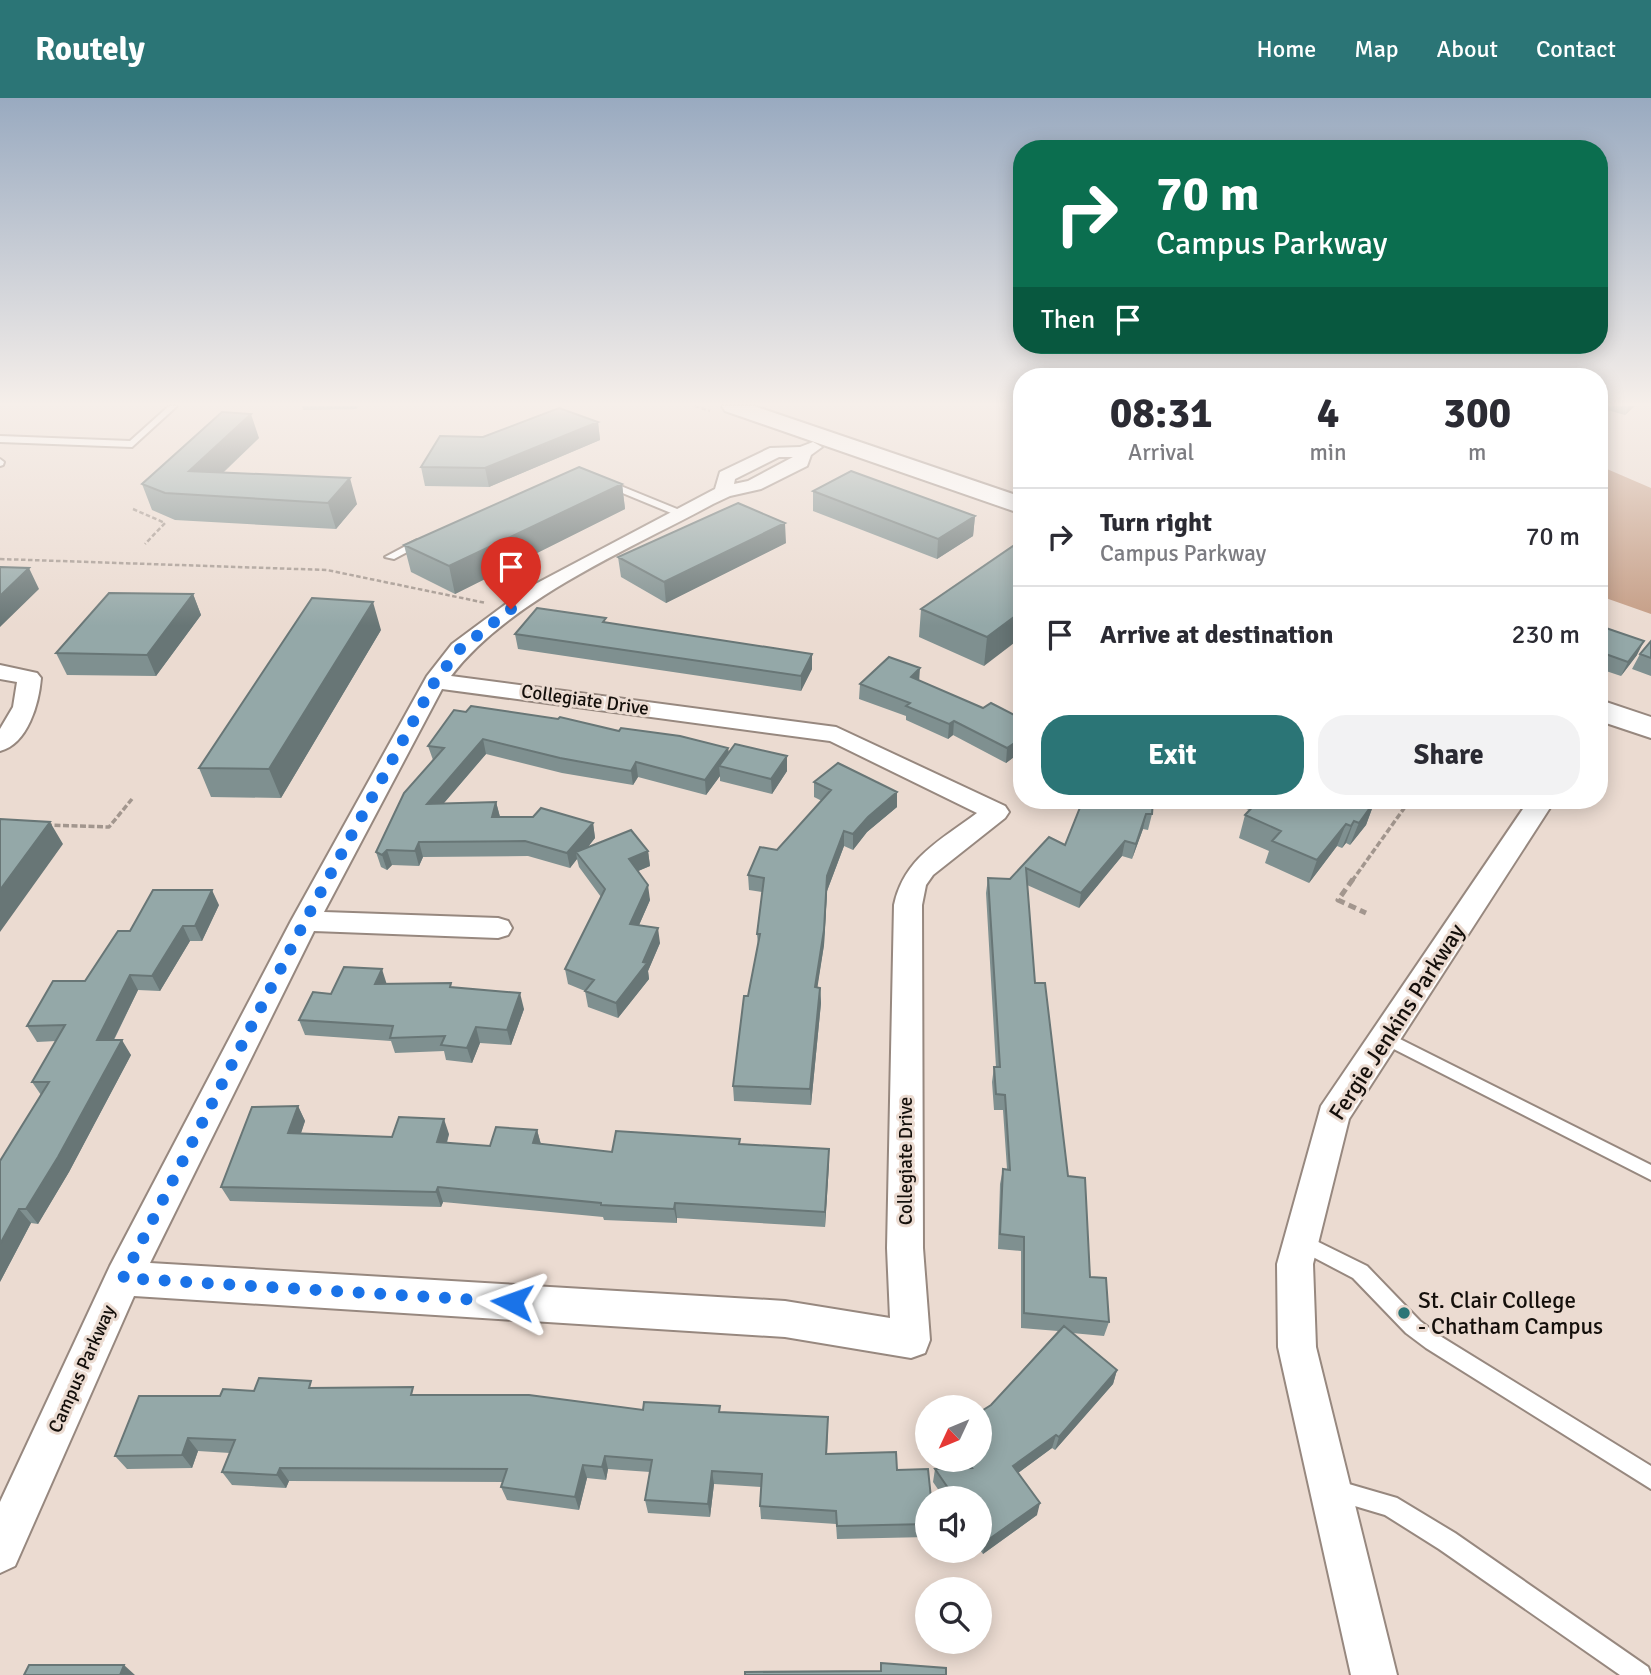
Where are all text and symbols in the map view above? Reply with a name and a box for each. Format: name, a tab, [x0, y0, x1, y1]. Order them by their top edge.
text: Routely	[35, 29, 145, 70]
text: Home	[1256, 34, 1316, 64]
text: Map	[1354, 34, 1399, 64]
text: About	[1437, 34, 1498, 64]
text: Contact	[1536, 34, 1616, 64]
text: 70 m	[1156, 164, 1259, 224]
icon: right	[1041, 168, 1132, 259]
text: Campus Parkway	[1156, 224, 1387, 263]
icon: arrive	[1109, 301, 1147, 339]
text: Then	[1041, 304, 1095, 336]
text: 08:31	[1110, 388, 1213, 439]
text: 4	[1317, 388, 1339, 439]
text: 300	[1443, 388, 1511, 439]
text: Arrival	[1128, 438, 1194, 467]
text: min	[1309, 438, 1347, 467]
text: m	[1468, 438, 1486, 467]
text: Turn right	[1100, 507, 1212, 539]
icon: right	[1041, 518, 1079, 556]
text: 70 m	[1525, 521, 1580, 553]
pin	[481, 537, 541, 609]
text: Campus Parkway	[1100, 539, 1266, 568]
icon: arrive	[492, 548, 530, 586]
icon: arrive	[1041, 616, 1079, 654]
text: Arrive at destination	[1100, 619, 1333, 651]
text: 230 m	[1511, 619, 1580, 651]
street label: Collegiate Drive	[520, 679, 650, 721]
button: Exit	[1041, 715, 1304, 795]
button: Share	[1318, 715, 1580, 795]
street label: Fergie Jenkins Parkway	[1323, 918, 1471, 1126]
street label: Collegiate Drive	[894, 1097, 918, 1225]
position arrow	[475, 1265, 549, 1339]
place label: St. Clair College - Chatham Campus	[1418, 1286, 1603, 1341]
street label: Campus Parkway	[43, 1301, 121, 1437]
marker: St. Clair College - Chatham Campus	[1396, 1305, 1412, 1321]
north arrow	[915, 1395, 992, 1472]
map controls	[915, 1395, 992, 1654]
button: sound	[915, 1486, 992, 1563]
button: search	[915, 1577, 992, 1654]

